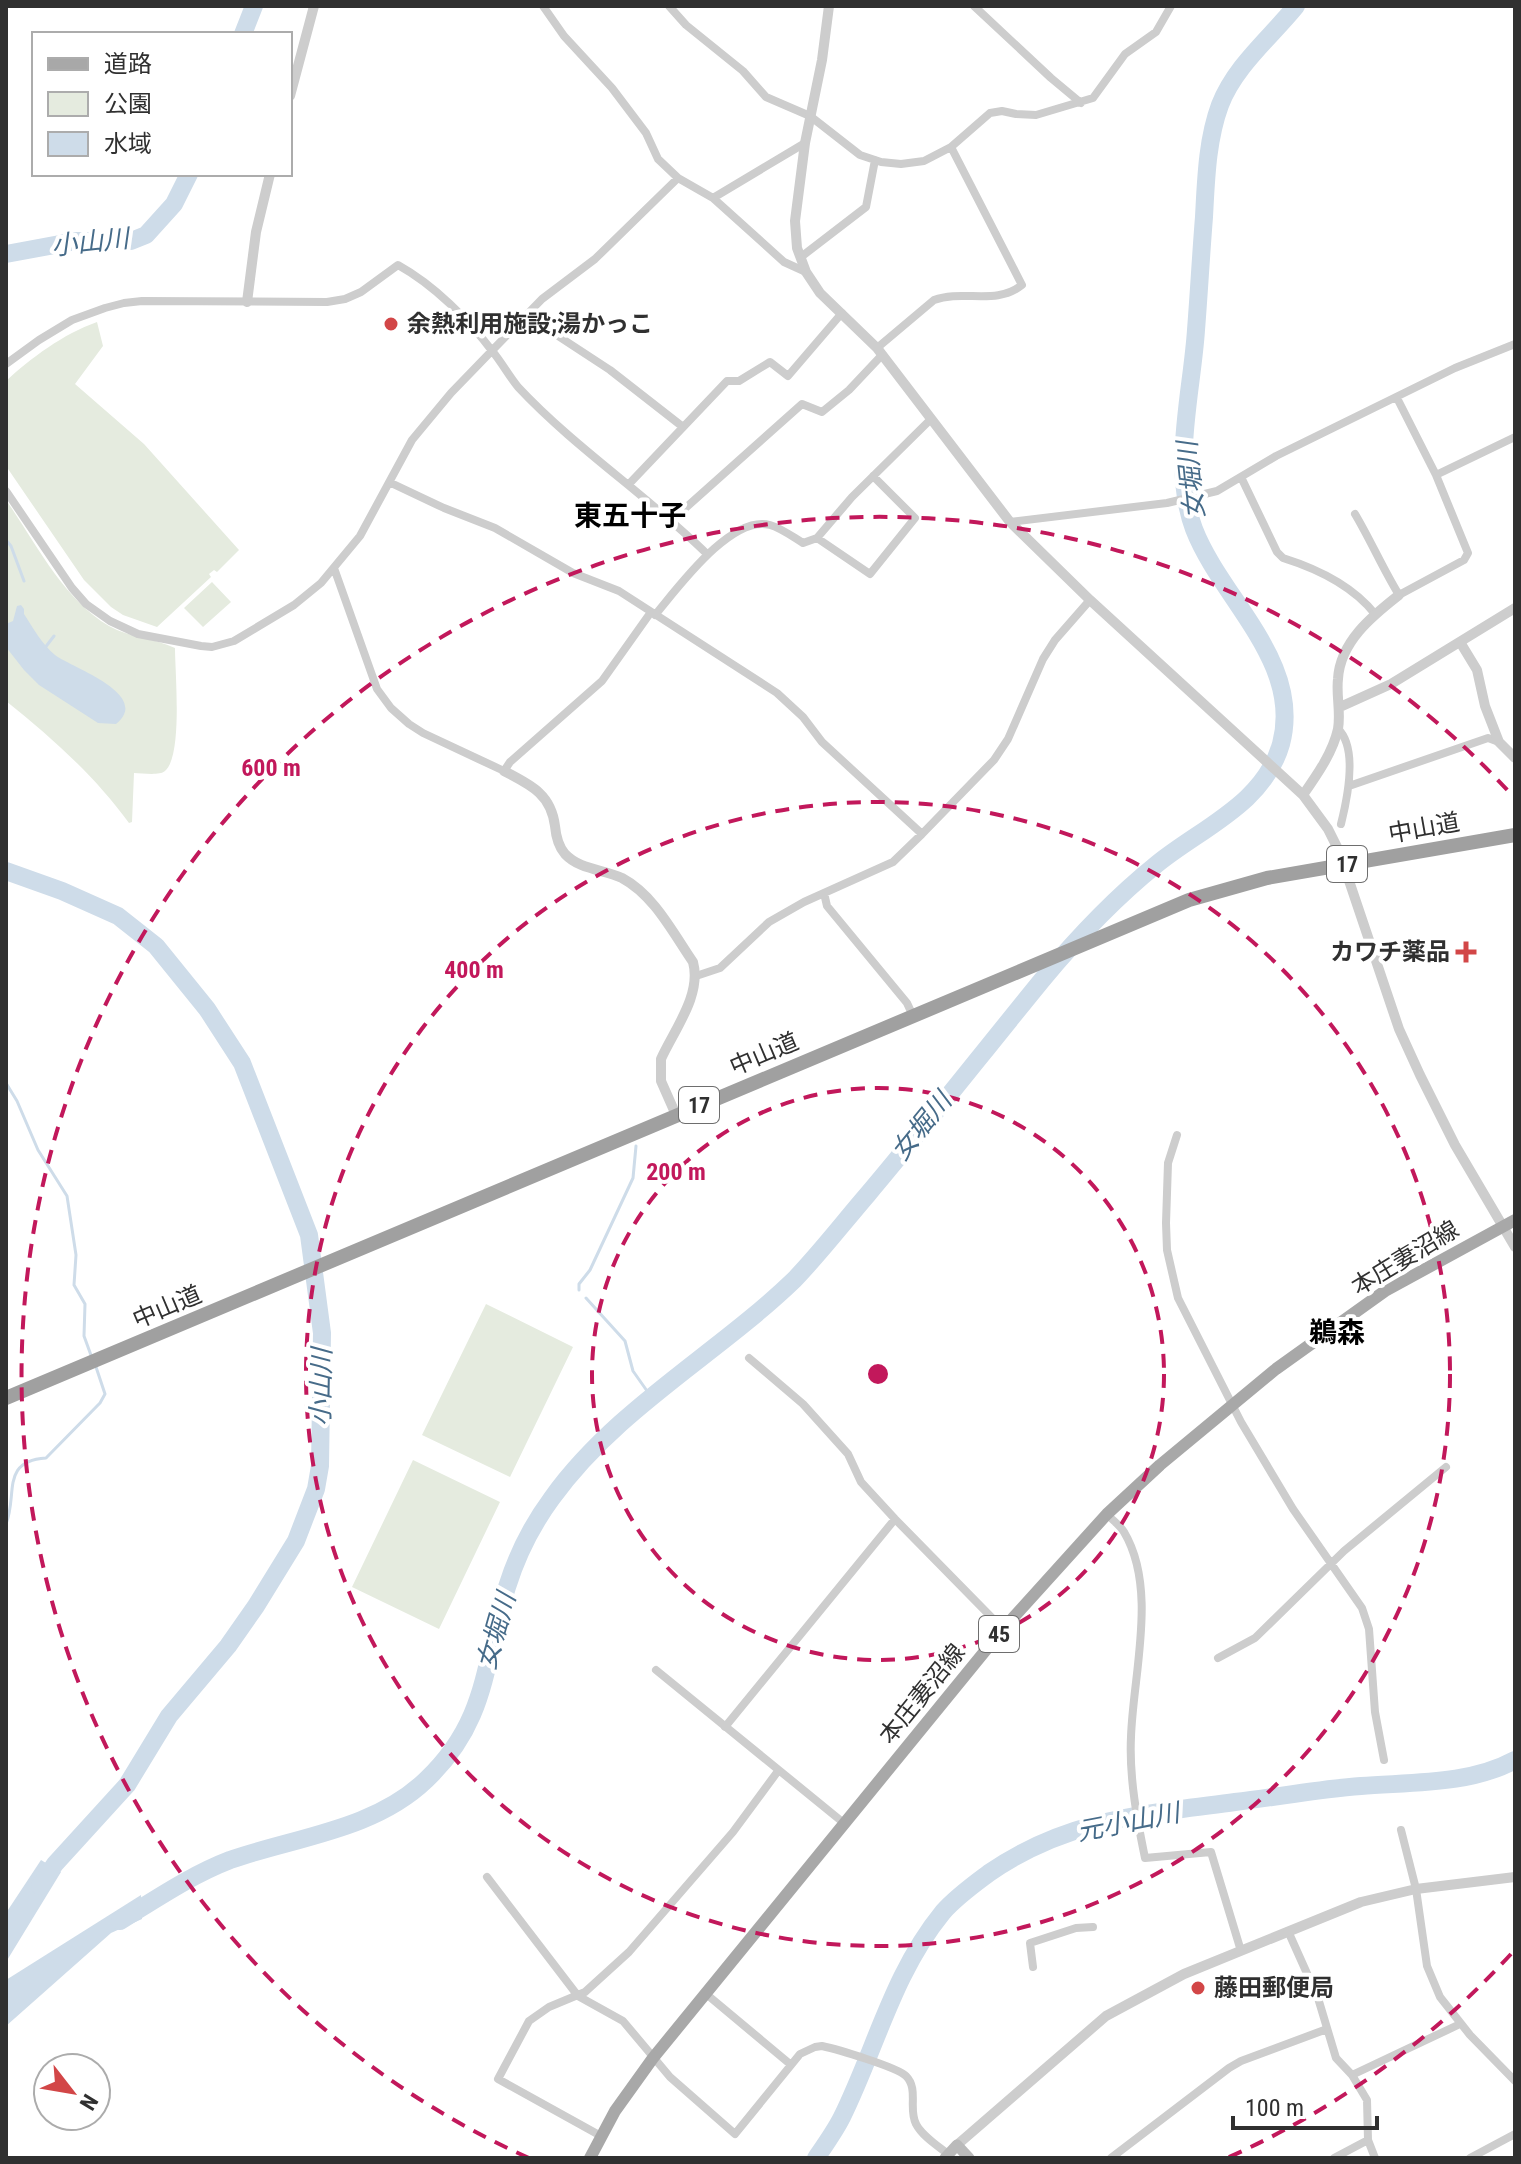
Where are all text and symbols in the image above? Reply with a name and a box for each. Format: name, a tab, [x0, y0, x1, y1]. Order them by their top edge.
legend	[32, 32, 292, 176]
text: 道路	[104, 50, 152, 78]
text: 公園	[104, 90, 152, 118]
text: 水域	[104, 130, 152, 158]
water label: 小山川	[50, 223, 133, 261]
place label: 余熱利用施設;湯かっこ	[407, 310, 653, 338]
marker: 余熱利用施設;湯かっこ	[382, 315, 400, 333]
water label: 女堀川	[1172, 437, 1210, 520]
district label: 東五十子	[574, 499, 686, 532]
text: 600 m	[241, 754, 301, 782]
street label: 中山道	[1386, 808, 1462, 848]
road number: 17	[1327, 846, 1367, 882]
place label: カワチ薬品	[1330, 938, 1450, 966]
marker: カワチ薬品	[1457, 943, 1475, 961]
text: 400 m	[444, 956, 504, 984]
street label: 中山道	[725, 1027, 803, 1081]
water label: 女堀川	[885, 1084, 959, 1166]
road number: 17	[679, 1087, 719, 1123]
text: 200 m	[646, 1158, 706, 1186]
street label: 本庄妻沼線	[1346, 1215, 1464, 1301]
street label: 中山道	[128, 1280, 206, 1334]
district label: 鵜森	[1309, 1316, 1365, 1349]
water label: 小山川	[305, 1345, 337, 1426]
centre of rings	[864, 1360, 892, 1388]
water label: 女堀川	[471, 1586, 522, 1673]
road number: 45	[979, 1616, 1019, 1652]
street label: 本庄妻沼線	[873, 1639, 971, 1749]
water label: 元小山川	[1074, 1797, 1185, 1847]
place label: 藤田郵便局	[1214, 1974, 1334, 2002]
marker: 藤田郵便局	[1189, 1979, 1207, 1997]
north arrow	[32, 2052, 112, 2132]
scale bar	[1233, 2080, 1377, 2130]
text: N	[75, 2090, 103, 2114]
text: 100 m	[1245, 2094, 1304, 2122]

